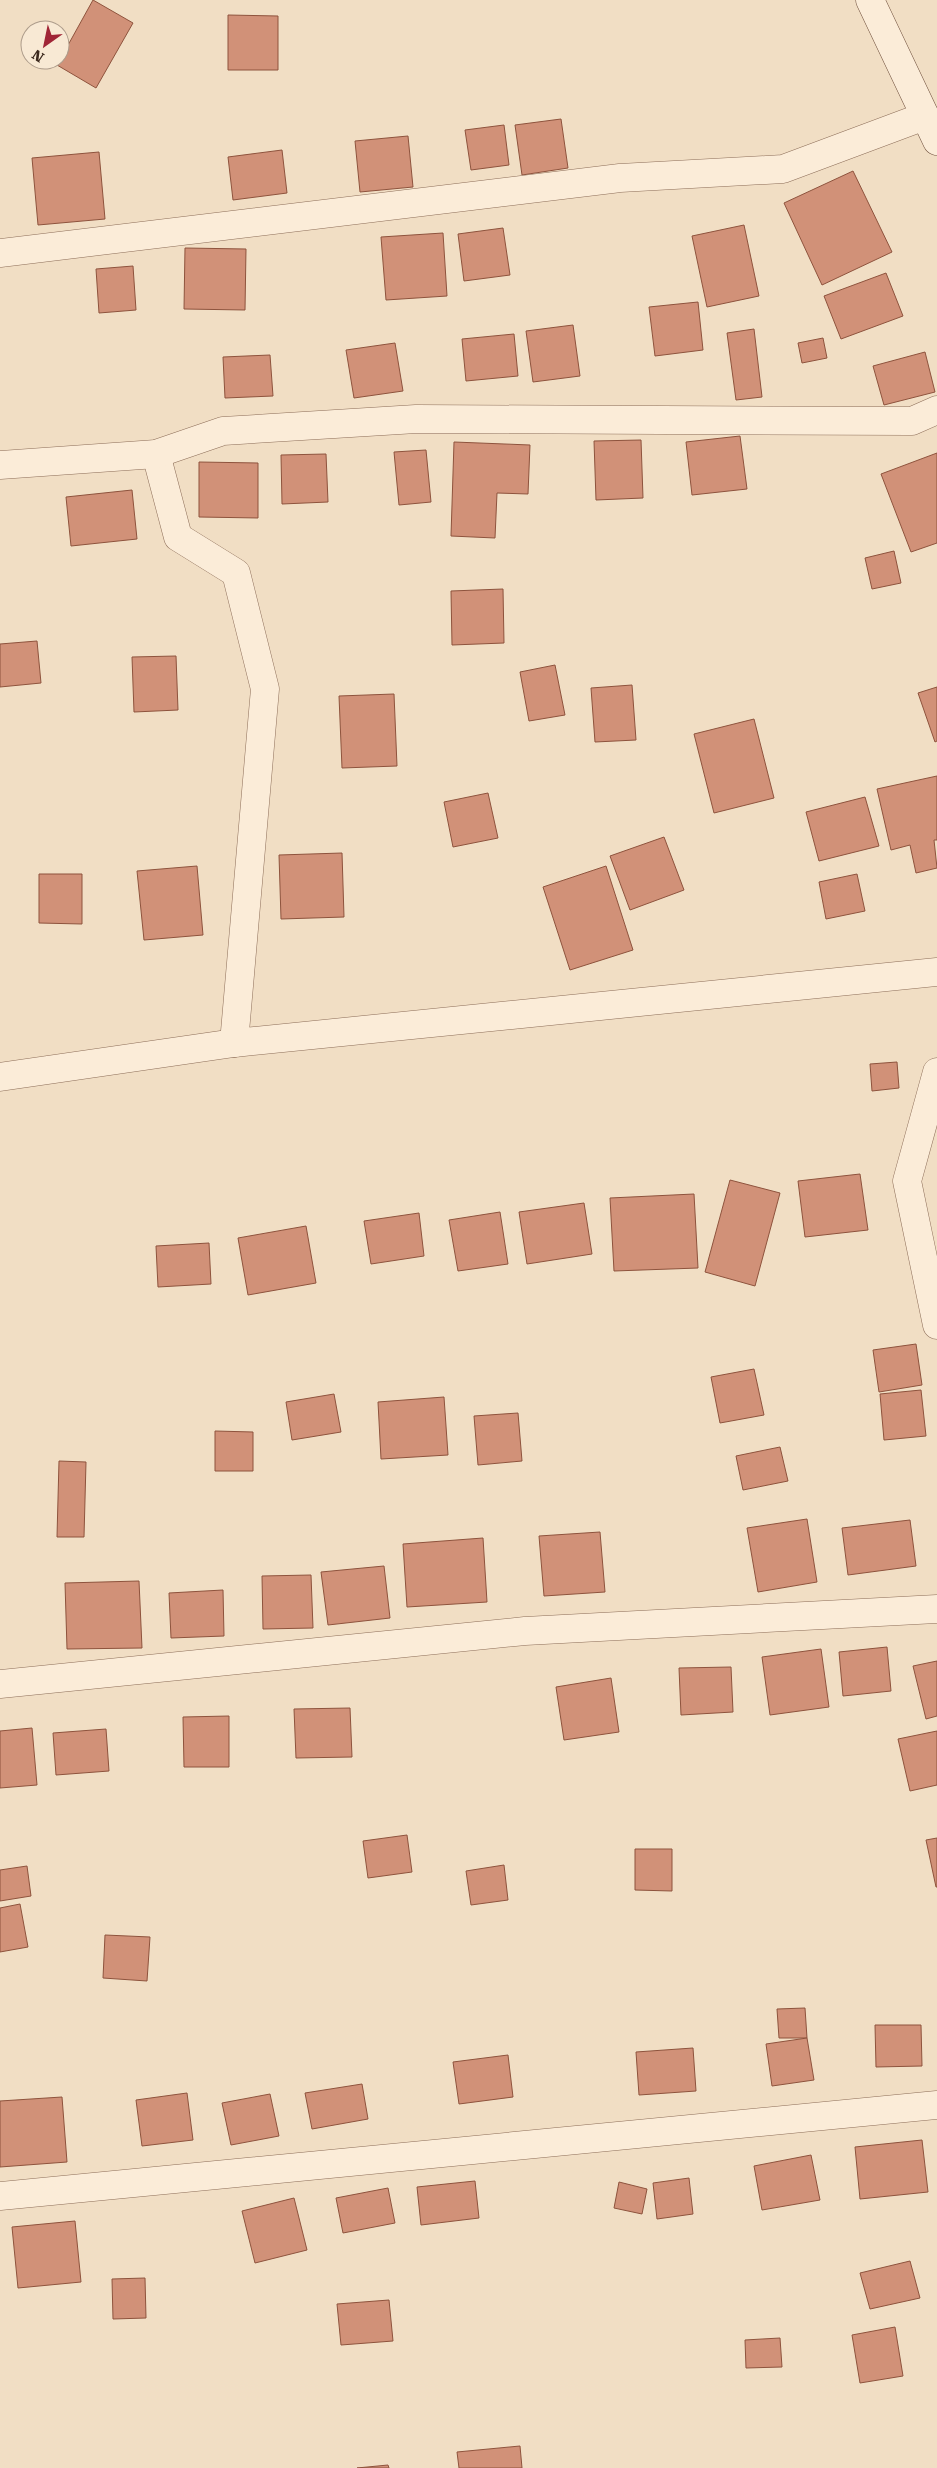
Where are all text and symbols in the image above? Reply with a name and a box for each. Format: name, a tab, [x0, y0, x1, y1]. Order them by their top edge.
north arrow	[20, 20, 70, 70]
text: N	[29, 46, 47, 66]

